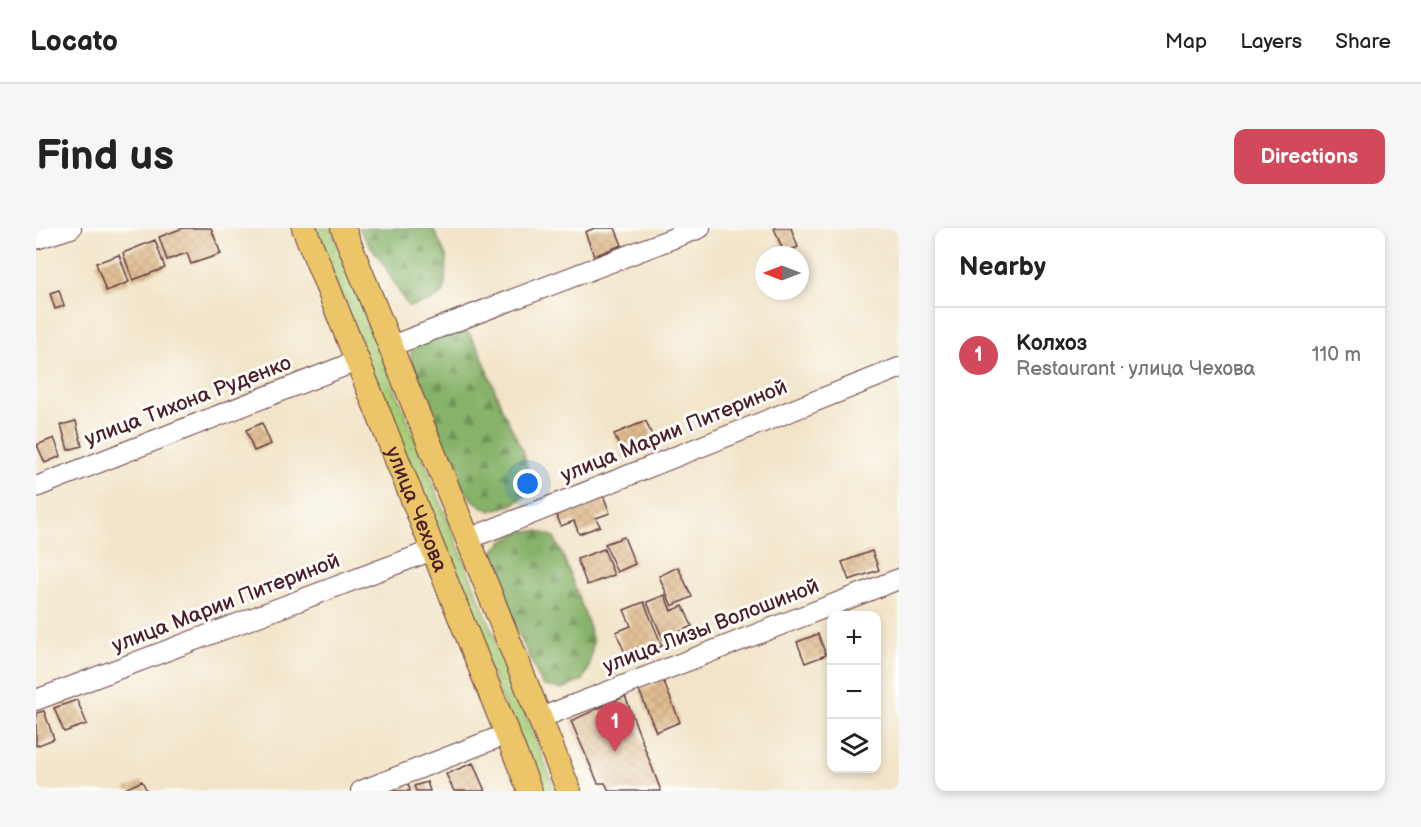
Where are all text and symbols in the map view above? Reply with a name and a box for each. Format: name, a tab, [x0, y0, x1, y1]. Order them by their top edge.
text: Locato	[30, 25, 118, 58]
text: Map	[1165, 29, 1207, 54]
text: Layers	[1240, 29, 1302, 54]
text: Share	[1335, 29, 1391, 54]
button: Directions	[1234, 129, 1385, 184]
text: Find us	[36, 131, 174, 182]
north arrow	[755, 246, 809, 300]
text: Nearby	[959, 252, 1046, 283]
text: Колхоз	[1016, 330, 1087, 357]
text: 1	[974, 343, 983, 367]
text: 110 m	[1312, 343, 1361, 367]
street label: улица Тихона Руденко	[81, 350, 295, 452]
text: Restaurant · улица Чехова	[1016, 357, 1255, 381]
street label: улица Марии Питериной	[557, 374, 791, 488]
street label: улица Чехова	[380, 443, 453, 576]
your location	[513, 469, 542, 498]
street label: улица Марии Питериной	[109, 548, 343, 658]
street label: улица Лизы Волошиной	[599, 573, 823, 679]
map controls	[827, 611, 881, 773]
button: +	[827, 611, 881, 665]
button: −	[827, 665, 881, 719]
pin: 1	[596, 702, 634, 752]
button: layers	[827, 719, 881, 773]

